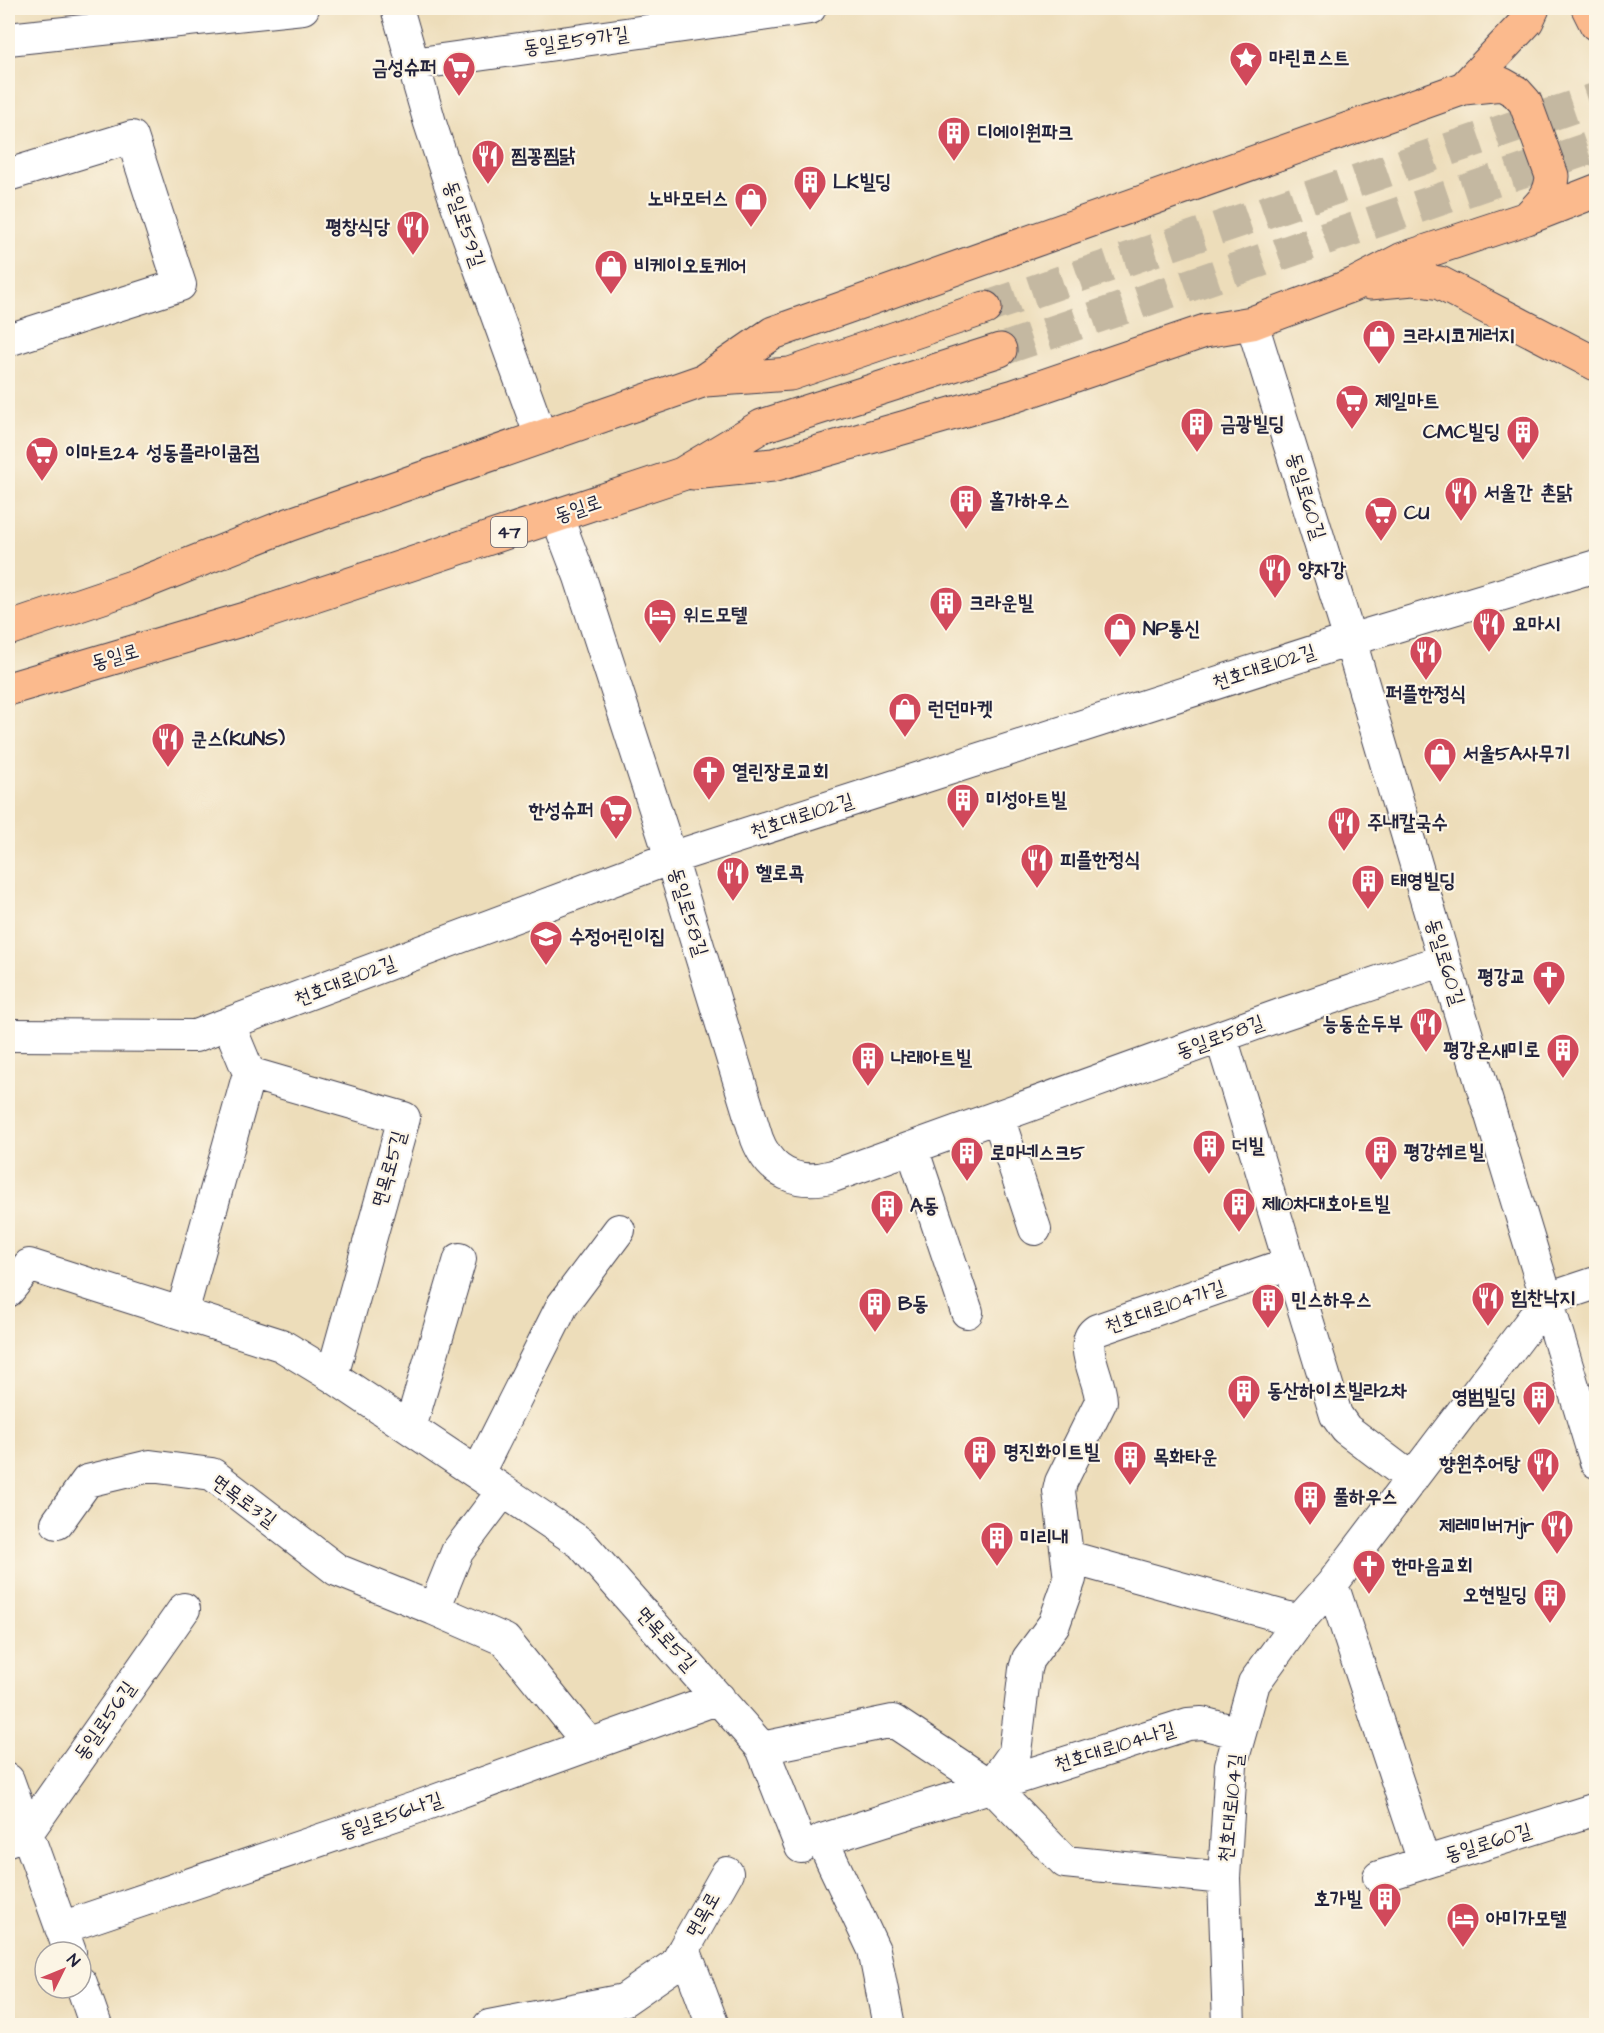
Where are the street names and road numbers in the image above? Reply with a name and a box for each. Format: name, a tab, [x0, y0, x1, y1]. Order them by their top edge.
street label: 동일로59가길	[522, 20, 630, 62]
street label: 동일로59길	[436, 177, 492, 271]
street label: 동일로60길	[1280, 449, 1332, 543]
street label: 동일로	[551, 488, 605, 530]
road number: 47	[491, 517, 527, 547]
street label: 동일로	[88, 637, 142, 677]
street label: 천호대로102길	[1209, 637, 1319, 697]
street label: 천호대로102길	[747, 786, 857, 846]
street label: 동일로58길	[661, 864, 715, 960]
street label: 동일로60길	[1419, 915, 1471, 1009]
street label: 천호대로102길	[290, 949, 400, 1013]
street label: 동일로58길	[1172, 1008, 1268, 1066]
street label: 면목로5길	[365, 1127, 413, 1211]
street label: 천호대로104가길	[1101, 1273, 1229, 1341]
street label: 면목로3길	[206, 1468, 282, 1534]
street label: 면목로5길	[629, 1600, 703, 1678]
street label: 동일로56길	[67, 1676, 143, 1766]
street label: 천호대로104나길	[1051, 1715, 1179, 1779]
street label: 천호대로104길	[1211, 1752, 1251, 1864]
street label: 동일로56나길	[336, 1785, 446, 1847]
street label: 동일로60길	[1441, 1817, 1535, 1869]
street label: 면목로	[679, 1887, 727, 1943]

